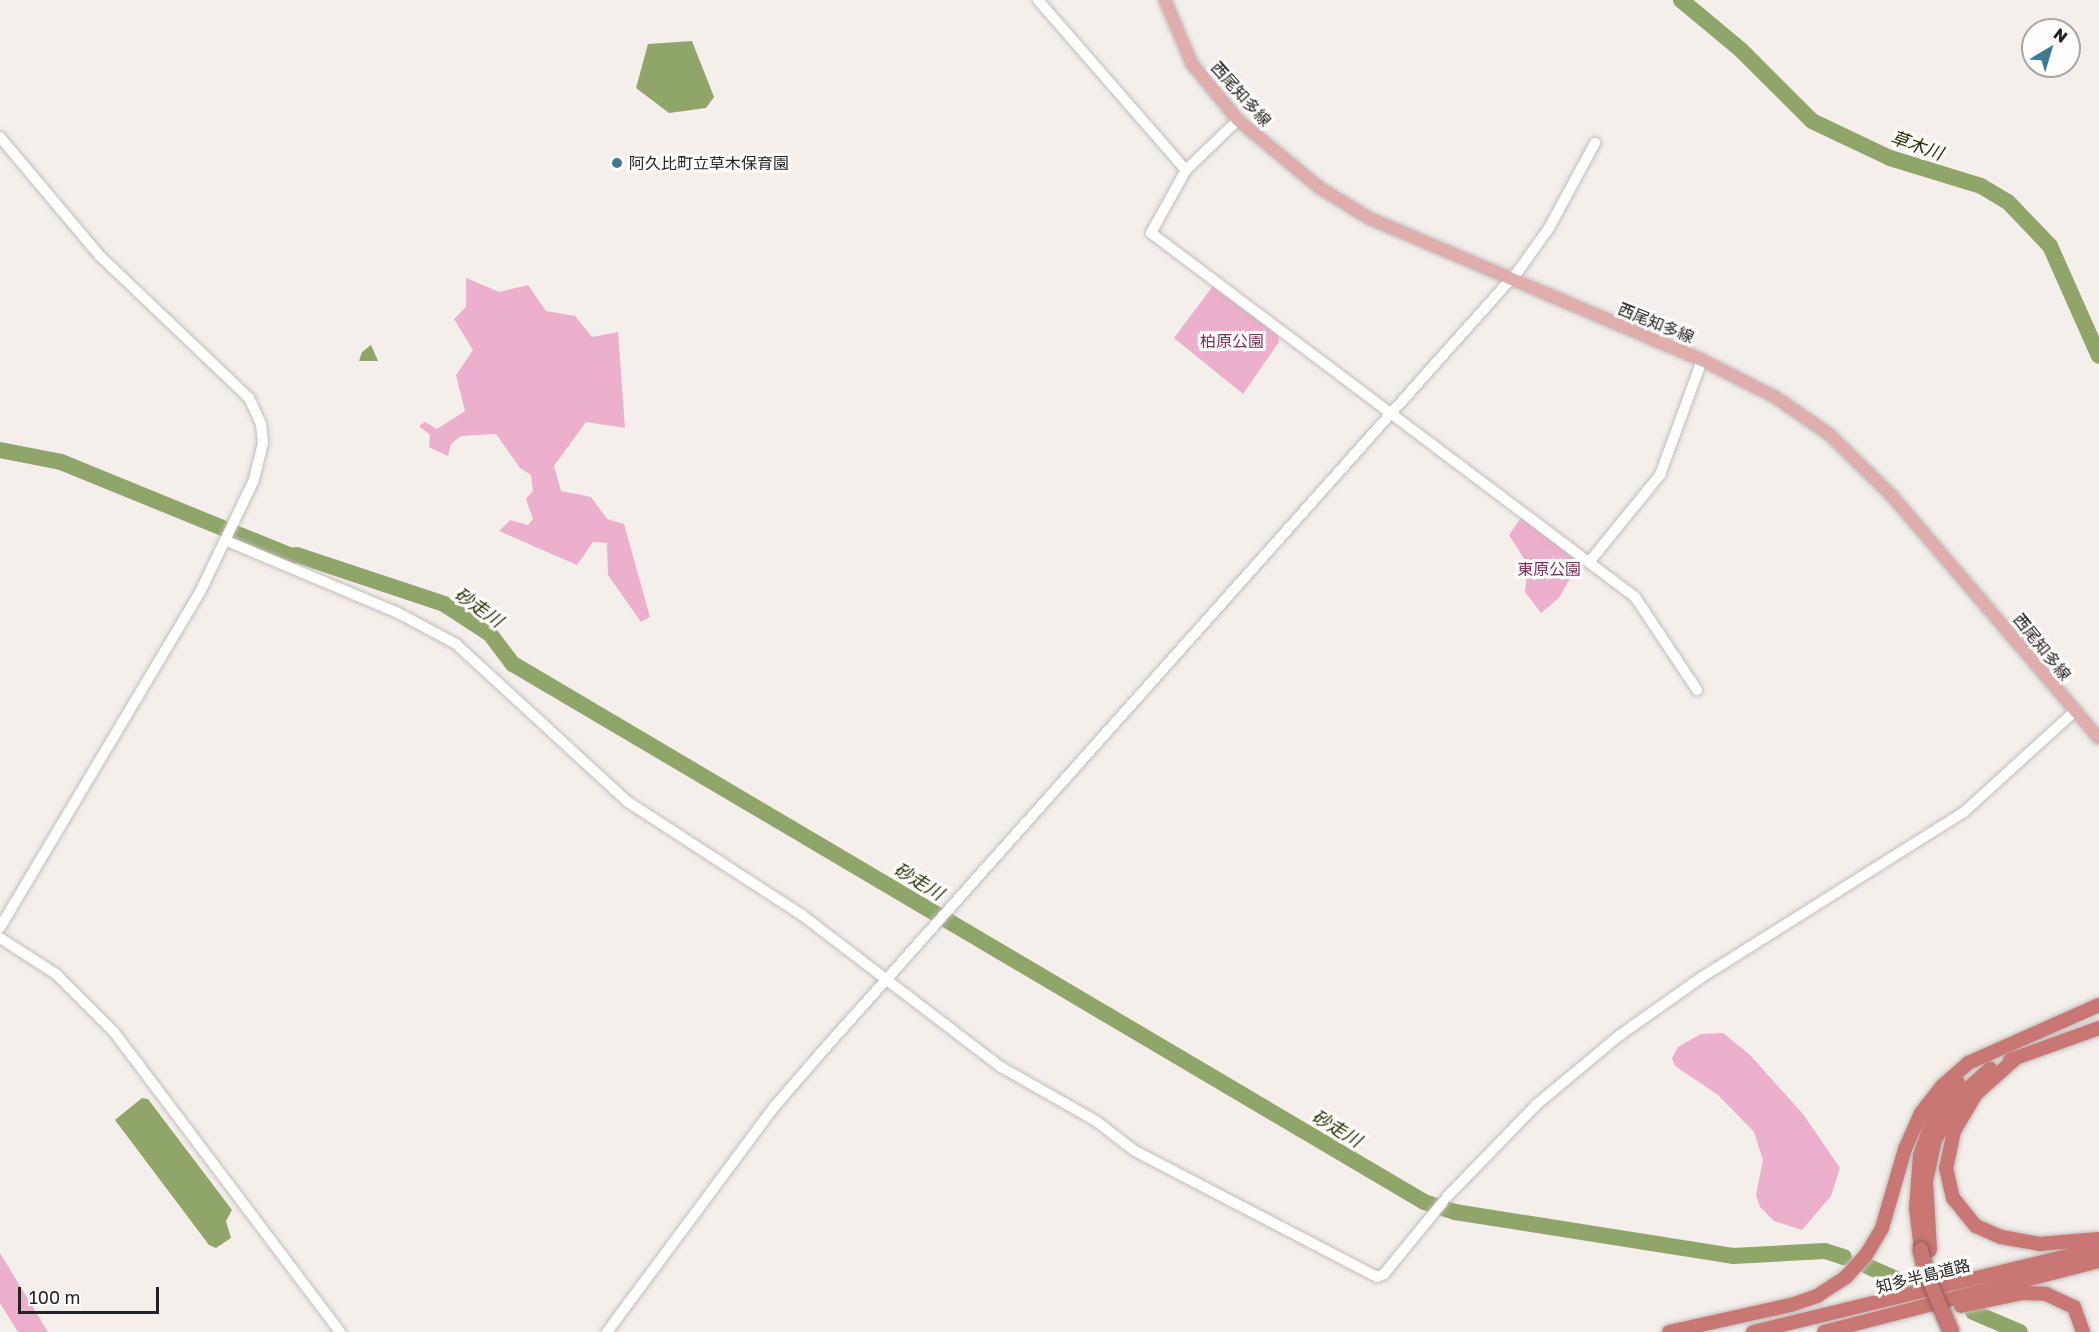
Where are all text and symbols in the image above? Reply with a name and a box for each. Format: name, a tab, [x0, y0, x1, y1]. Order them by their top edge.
north arrow	[2021, 18, 2081, 78]
text: N	[2050, 24, 2072, 47]
street label: 西尾知多線	[1207, 58, 1275, 130]
water label: 草木川	[1888, 126, 1946, 164]
place label: 阿久比町立草木保育園	[629, 153, 789, 173]
marker: 阿久比町立草木保育園	[610, 156, 624, 170]
street label: 西尾知多線	[1615, 299, 1697, 347]
park label: 柏原公園	[1200, 331, 1264, 351]
park label: 東原公園	[1517, 559, 1581, 579]
water label: 砂走川	[451, 583, 507, 631]
street label: 西尾知多線	[2009, 610, 2075, 684]
water label: 砂走川	[890, 858, 948, 904]
water label: 砂走川	[1308, 1105, 1366, 1151]
street label: 知多半島道路	[1874, 1255, 1972, 1297]
scale bar	[21, 1275, 162, 1313]
text: 100 m	[29, 1286, 80, 1308]

